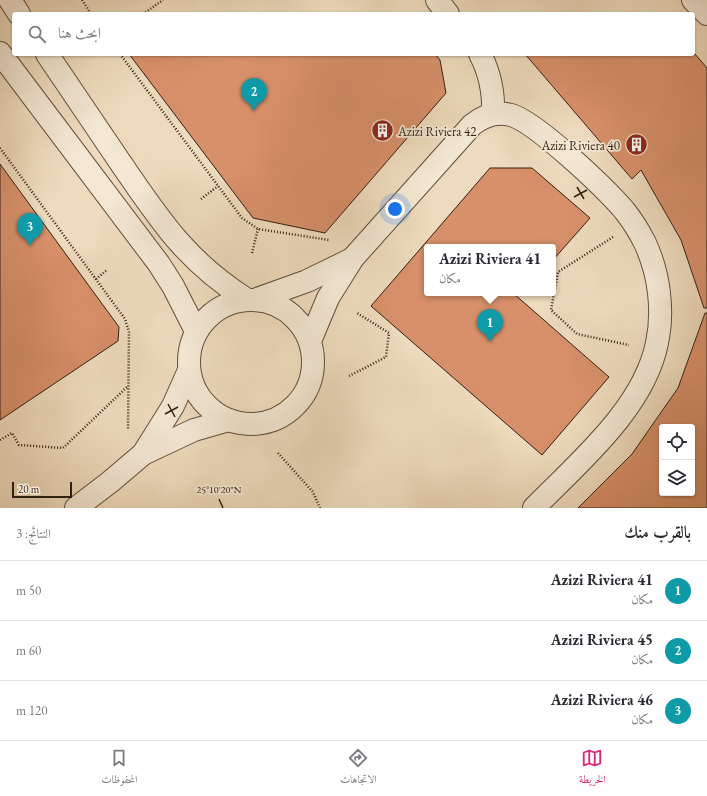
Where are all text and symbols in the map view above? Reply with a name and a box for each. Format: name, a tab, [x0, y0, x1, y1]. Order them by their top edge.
search box	[12, 12, 695, 56]
icon: search	[26, 23, 48, 45]
text: ابحث هنا	[58, 23, 101, 42]
pin: 2	[241, 78, 267, 111]
building icon: Azizi Riviera 42	[370, 118, 396, 144]
place label: Azizi Riviera 42	[397, 123, 477, 140]
building icon: Azizi Riviera 40	[623, 132, 649, 158]
place label: Azizi Riviera 40	[540, 137, 620, 154]
your location	[385, 199, 405, 219]
pin: 3	[17, 213, 43, 246]
popup	[424, 244, 556, 296]
text: Azizi Riviera 41	[439, 249, 541, 268]
text: مكان	[439, 270, 461, 287]
pin: 1	[477, 309, 503, 342]
map controls	[659, 424, 695, 496]
button: locate	[659, 424, 695, 460]
button: layers	[659, 460, 695, 496]
scale bar	[12, 480, 72, 499]
text: 20 m	[18, 482, 39, 496]
text: 25°10'20"N	[197, 483, 242, 496]
text: بالقرب منك	[624, 521, 691, 543]
text: النتائج: 3	[16, 525, 51, 542]
text: Azizi Riviera 41	[551, 570, 653, 589]
text: 50 m	[16, 582, 41, 599]
text: 1	[675, 582, 681, 599]
text: مكان	[631, 591, 653, 608]
text: Azizi Riviera 45	[551, 630, 653, 649]
text: 60 m	[16, 642, 41, 659]
text: 2	[675, 642, 681, 659]
text: مكان	[631, 651, 653, 668]
text: Azizi Riviera 46	[551, 690, 653, 709]
text: 120 m	[16, 702, 47, 719]
text: 3	[675, 702, 681, 719]
text: مكان	[631, 711, 653, 728]
tab: المحفوظات	[101, 747, 137, 790]
tab: الاتجاهات	[340, 747, 377, 790]
tab: الخريطة	[579, 747, 606, 790]

